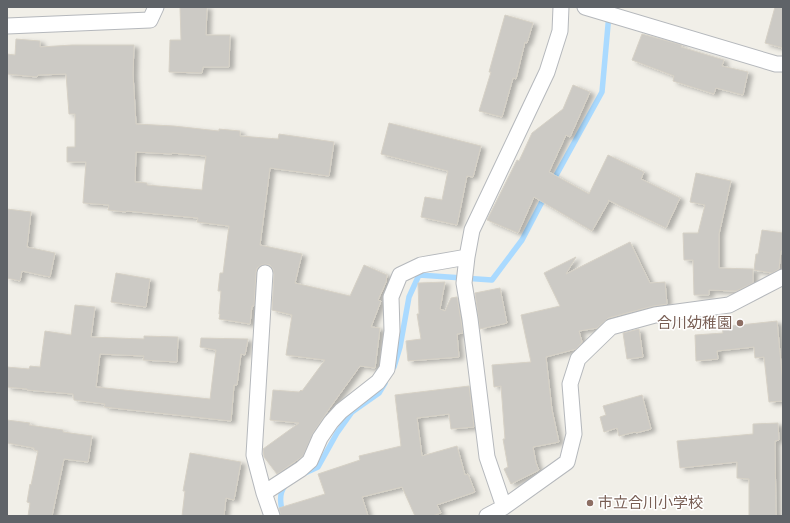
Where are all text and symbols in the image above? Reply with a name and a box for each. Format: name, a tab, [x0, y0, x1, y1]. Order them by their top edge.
place label: 合川幼稚園	[657, 314, 732, 332]
marker: 合川幼稚園	[735, 318, 745, 328]
place label: 市立合川小学校	[598, 494, 703, 512]
marker: 市立合川小学校	[585, 498, 595, 508]

